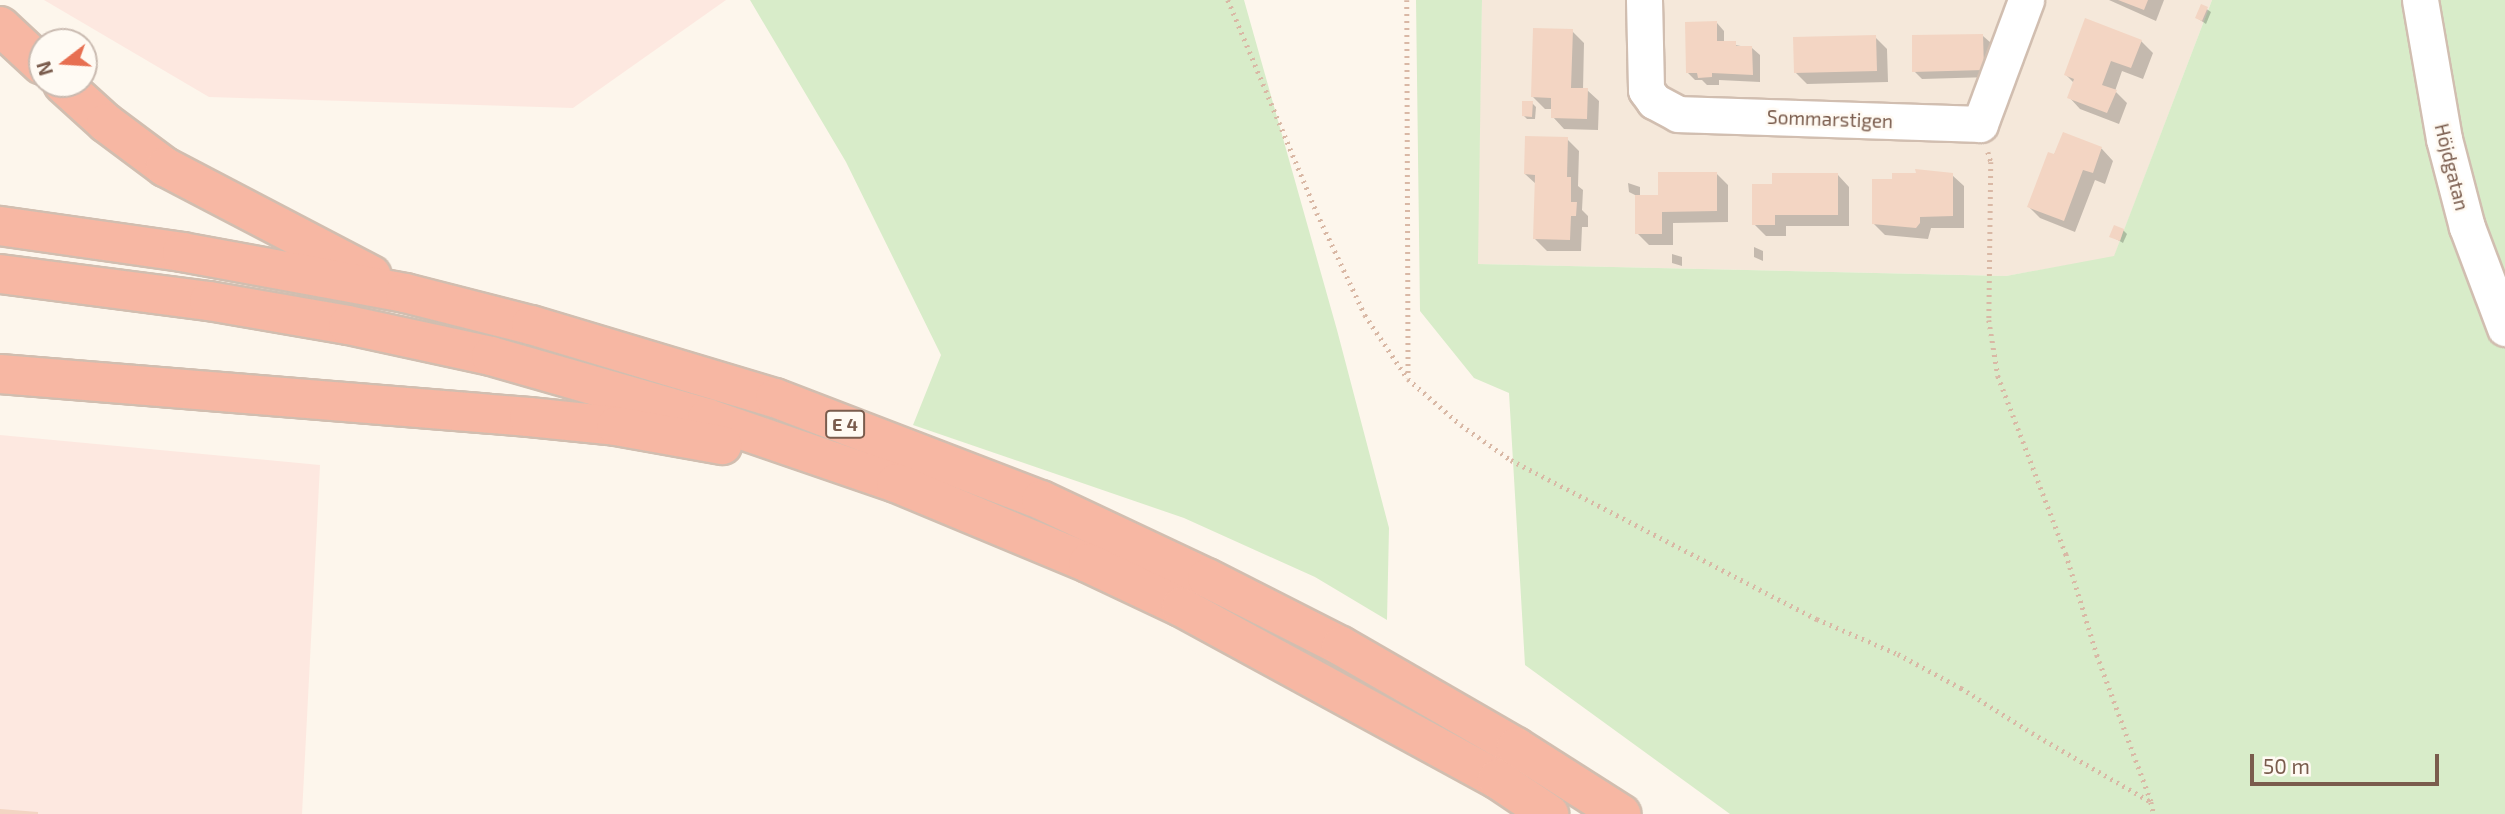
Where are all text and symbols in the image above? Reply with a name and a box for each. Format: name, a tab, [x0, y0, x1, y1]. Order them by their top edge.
north arrow	[28, 28, 98, 98]
text: N	[31, 59, 57, 79]
street label: Sommarstigen	[1767, 105, 1893, 133]
street label: Höjdgatan	[2430, 121, 2474, 213]
road number: E 4	[824, 410, 866, 438]
scale bar	[2253, 740, 2442, 784]
text: 50 m	[2263, 753, 2310, 778]

